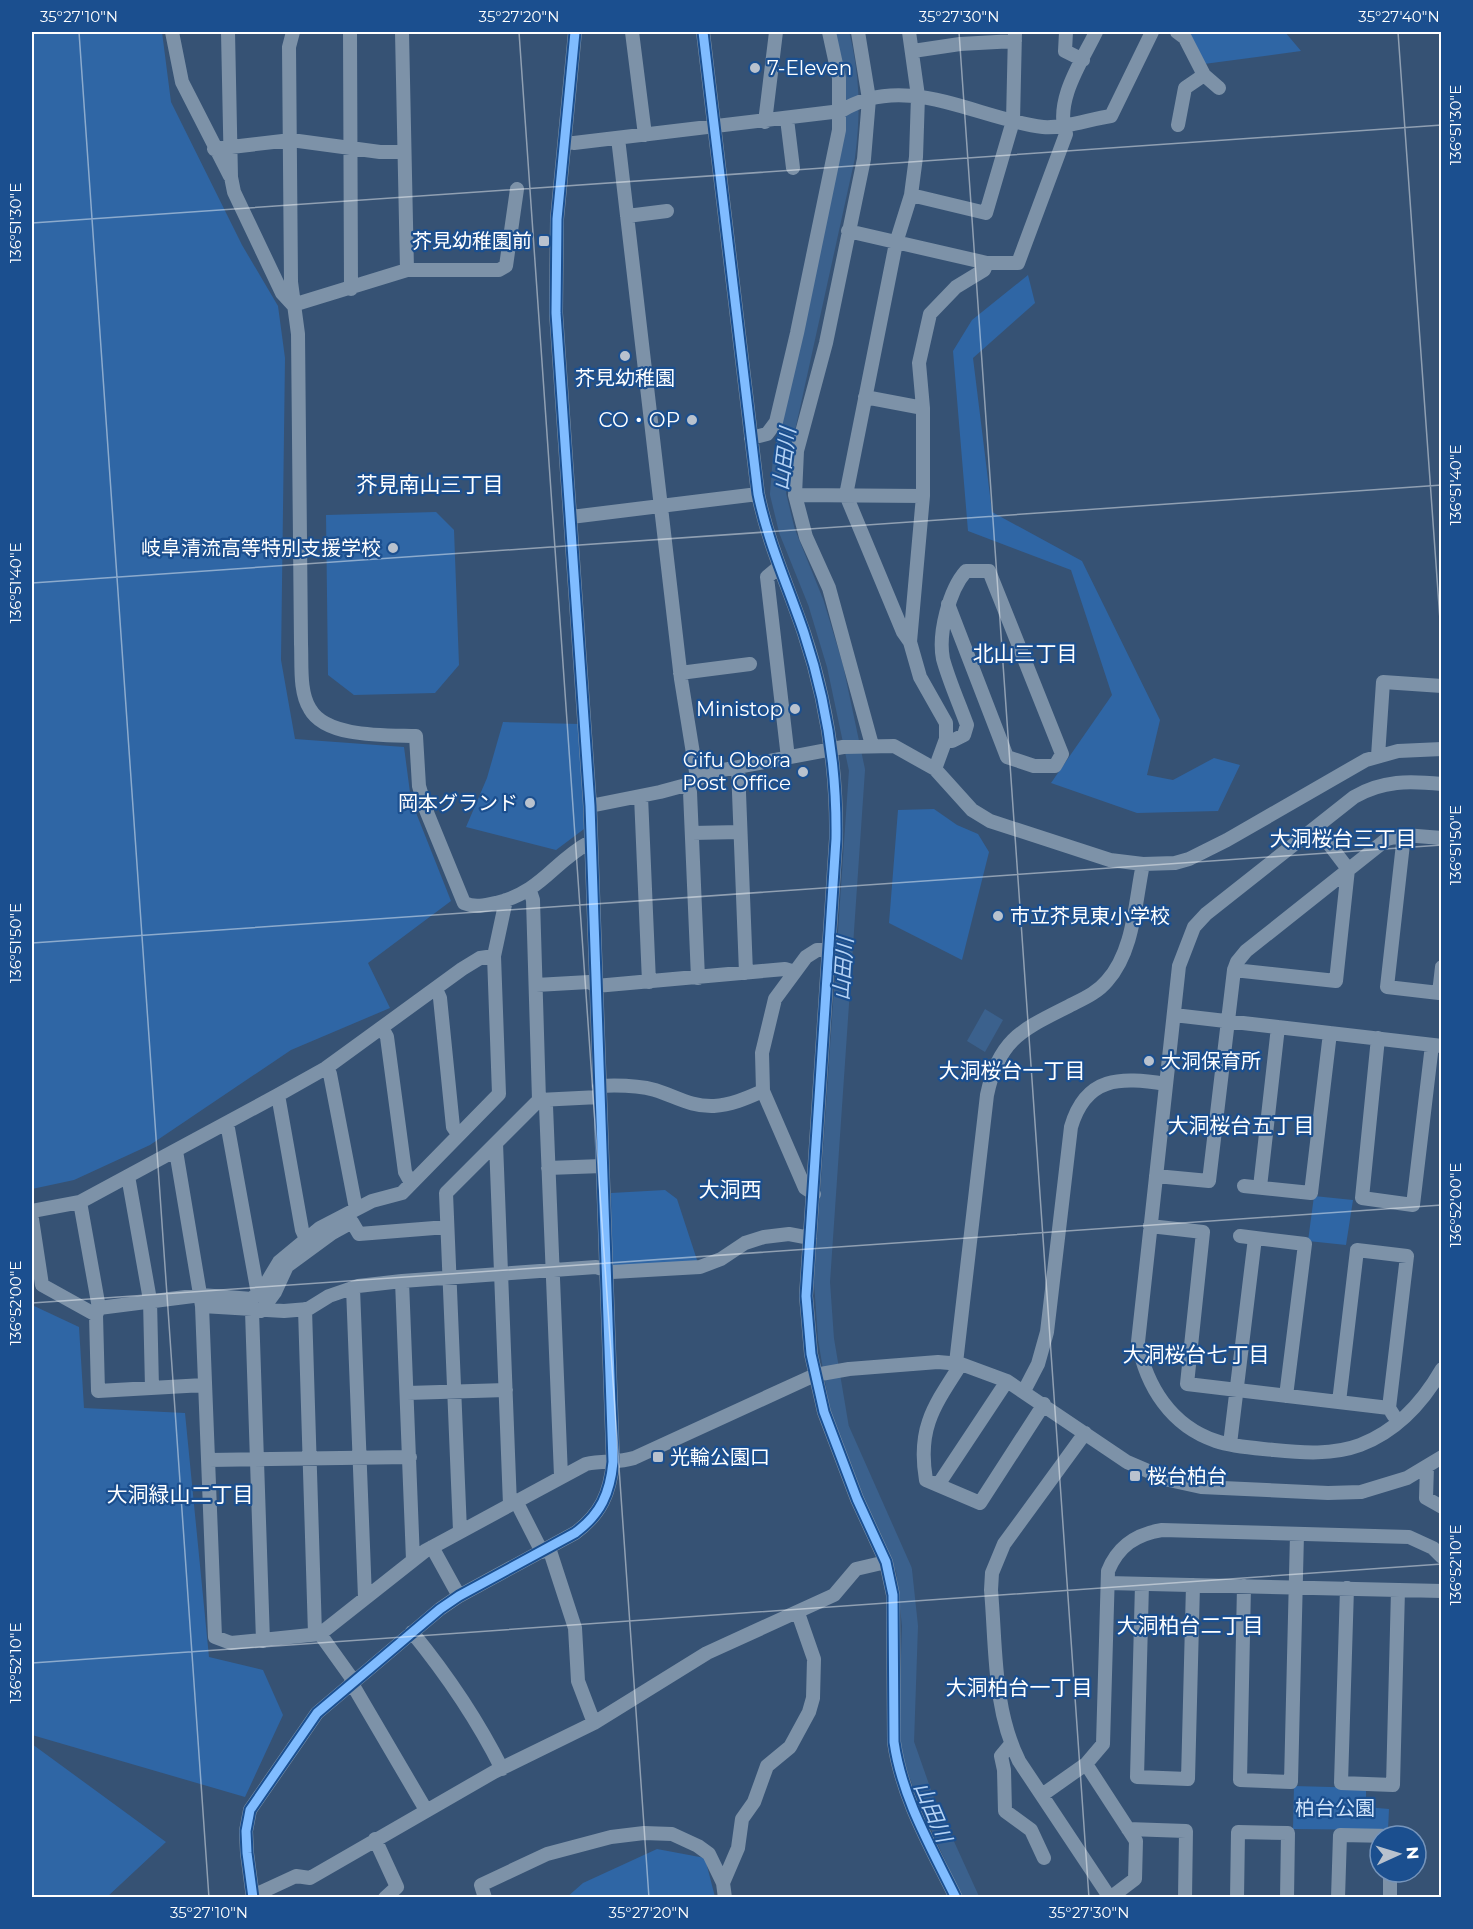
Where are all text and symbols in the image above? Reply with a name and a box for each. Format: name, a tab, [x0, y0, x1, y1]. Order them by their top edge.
text: 35°27'10"N	[40, 7, 118, 26]
text: 35°27'20"N	[479, 7, 559, 26]
text: 35°27'30"N	[919, 7, 999, 26]
text: 35°27'40"N	[1358, 7, 1440, 26]
place label: 7-Eleven	[767, 56, 852, 80]
marker: 7-Eleven	[748, 61, 762, 75]
text: 136°51'30"E	[1446, 85, 1465, 165]
text: 136°51'30"E	[6, 183, 25, 263]
place label: 芥見幼稚園前	[412, 229, 532, 253]
marker: 芥見幼稚園前	[537, 234, 551, 248]
marker: 芥見幼稚園	[618, 349, 632, 363]
place label: 芥見幼稚園	[575, 366, 675, 390]
place label: CO・OP	[599, 408, 680, 432]
marker: CO・OP	[685, 413, 699, 427]
water label: 山田川	[768, 424, 800, 492]
text: 136°51'40"E	[1446, 444, 1465, 526]
district label: 芥見南山三丁目	[357, 472, 504, 497]
place label: 岐阜清流高等特別支援学校	[141, 536, 381, 560]
marker: 岐阜清流高等特別支援学校	[386, 541, 400, 555]
text: 136°51'40"E	[6, 542, 25, 624]
district label: 北山三丁目	[973, 641, 1078, 666]
place label: Ministop	[696, 697, 783, 721]
marker: Ministop	[788, 702, 802, 716]
place label: Gifu Obora Post Office	[682, 748, 791, 795]
marker: Gifu Obora Post Office	[796, 765, 810, 779]
place label: 岡本グランド	[398, 791, 518, 815]
marker: 岡本グランド	[523, 796, 537, 810]
text: 136°51'50"E	[1446, 805, 1465, 885]
district label: 大洞桜台三丁目	[1270, 826, 1417, 851]
text: 136°51'50"E	[6, 903, 25, 983]
place label: 市立芥見東小学校	[1010, 904, 1170, 928]
marker: 市立芥見東小学校	[991, 909, 1005, 923]
water label: 山田川	[828, 935, 858, 1001]
place label: 大洞保育所	[1161, 1049, 1261, 1073]
marker: 大洞保育所	[1142, 1054, 1156, 1068]
district label: 大洞桜台一丁目	[939, 1058, 1086, 1083]
district label: 大洞桜台五丁目	[1168, 1113, 1315, 1138]
text: 136°52'00"E	[1446, 1163, 1465, 1247]
district label: 大洞西	[699, 1177, 762, 1202]
text: 136°52'00"E	[6, 1261, 25, 1345]
district label: 大洞桜台七丁目	[1123, 1342, 1270, 1367]
place label: 光輪公園口	[670, 1445, 770, 1469]
marker: 光輪公園口	[651, 1450, 665, 1464]
place label: 桜台柏台	[1147, 1464, 1227, 1488]
marker: 桜台柏台	[1128, 1469, 1142, 1483]
district label: 大洞緑山二丁目	[107, 1482, 254, 1507]
text: 136°52'10"E	[1446, 1525, 1465, 1605]
district label: 大洞柏台二丁目	[1117, 1613, 1264, 1638]
text: 136°52'10"E	[6, 1623, 25, 1703]
district label: 大洞柏台一丁目	[946, 1675, 1093, 1700]
water label: 山田川	[909, 1778, 958, 1848]
park label: 柏台公園	[1295, 1796, 1375, 1820]
north arrow	[1368, 1824, 1428, 1884]
text: N	[1403, 1846, 1422, 1860]
text: 35°27'10"N	[170, 1903, 248, 1922]
text: 35°27'20"N	[609, 1903, 689, 1922]
text: 35°27'30"N	[1049, 1903, 1129, 1922]

